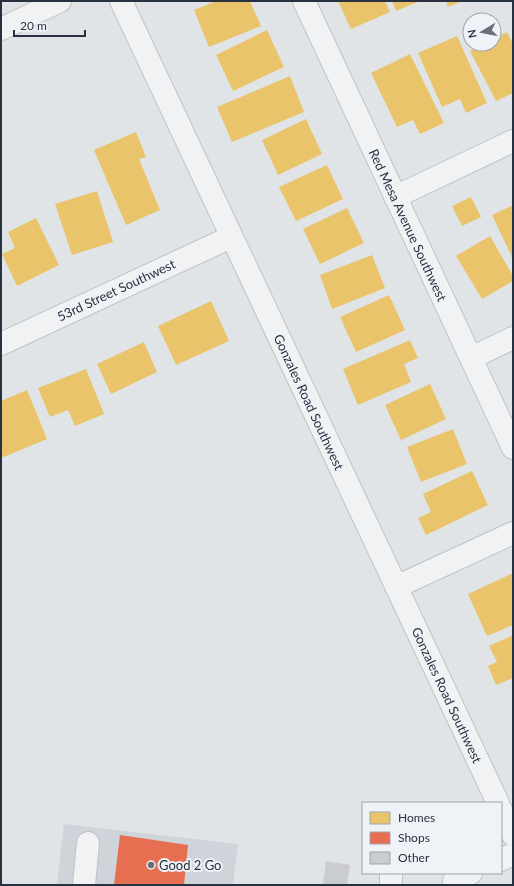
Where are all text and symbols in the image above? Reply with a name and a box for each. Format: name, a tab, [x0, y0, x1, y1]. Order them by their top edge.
scale bar	[14, 12, 85, 38]
north arrow	[462, 12, 502, 52]
text: 20 m	[20, 18, 47, 33]
text: N	[465, 29, 479, 39]
street label: Red Mesa Avenue Southwest	[366, 146, 450, 304]
street label: 53rd Street Southwest	[54, 255, 178, 324]
street label: Gonzales Road Southwest	[270, 331, 348, 473]
street label: Gonzales Road Southwest	[408, 624, 486, 766]
legend	[362, 802, 502, 874]
text: Homes	[398, 810, 435, 825]
text: Shops	[398, 830, 430, 845]
text: Other	[398, 850, 430, 865]
place label: Good 2 Go	[159, 857, 221, 873]
marker: Good 2 Go	[146, 860, 156, 870]

